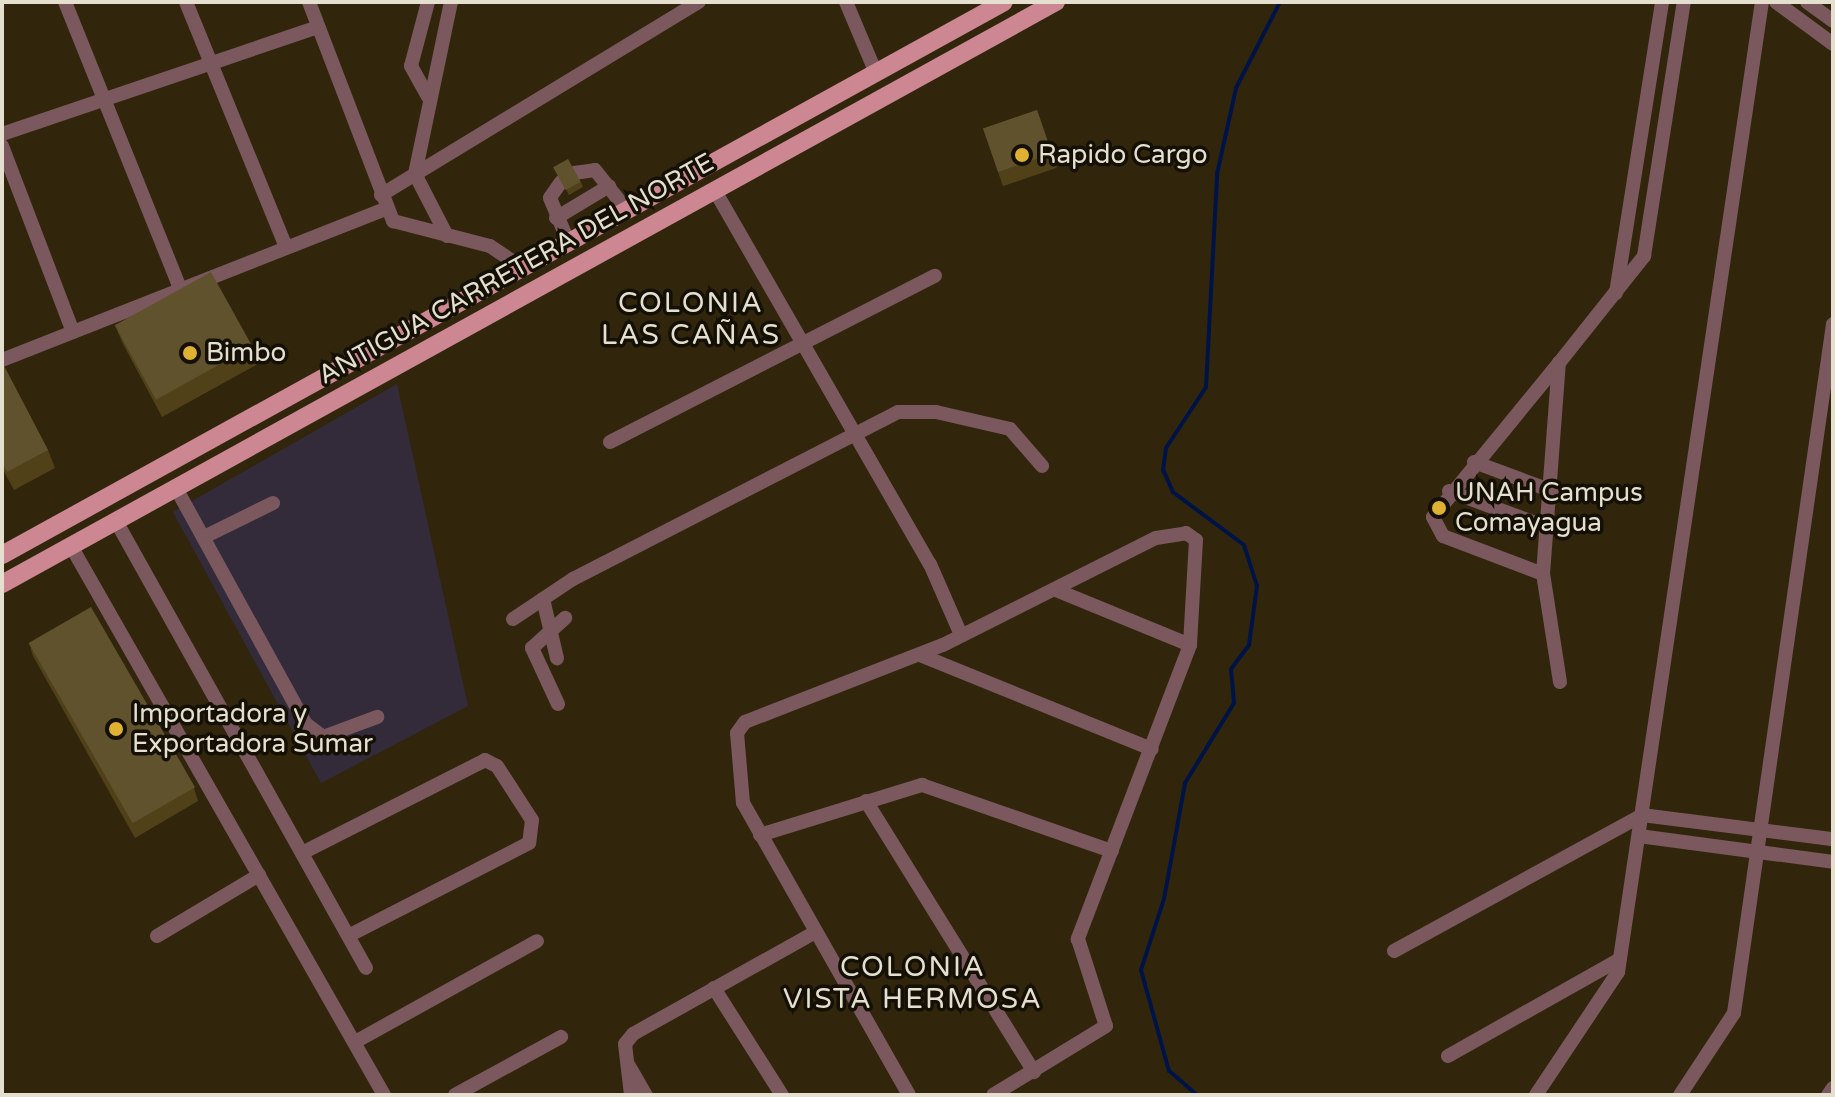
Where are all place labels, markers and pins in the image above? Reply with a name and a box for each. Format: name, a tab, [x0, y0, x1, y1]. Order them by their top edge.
place label: Rapido Cargo	[1038, 139, 1207, 171]
marker: Rapido Cargo	[1013, 146, 1031, 164]
place label: Bimbo	[206, 337, 286, 369]
marker: Bimbo	[181, 344, 199, 362]
place label: UNAH Campus Comayagua	[1455, 477, 1643, 538]
marker: UNAH Campus Comayagua	[1430, 499, 1448, 517]
place label: Importadora y Exportadora Sumar	[132, 698, 373, 760]
marker: Importadora y Exportadora Sumar	[107, 720, 125, 738]

